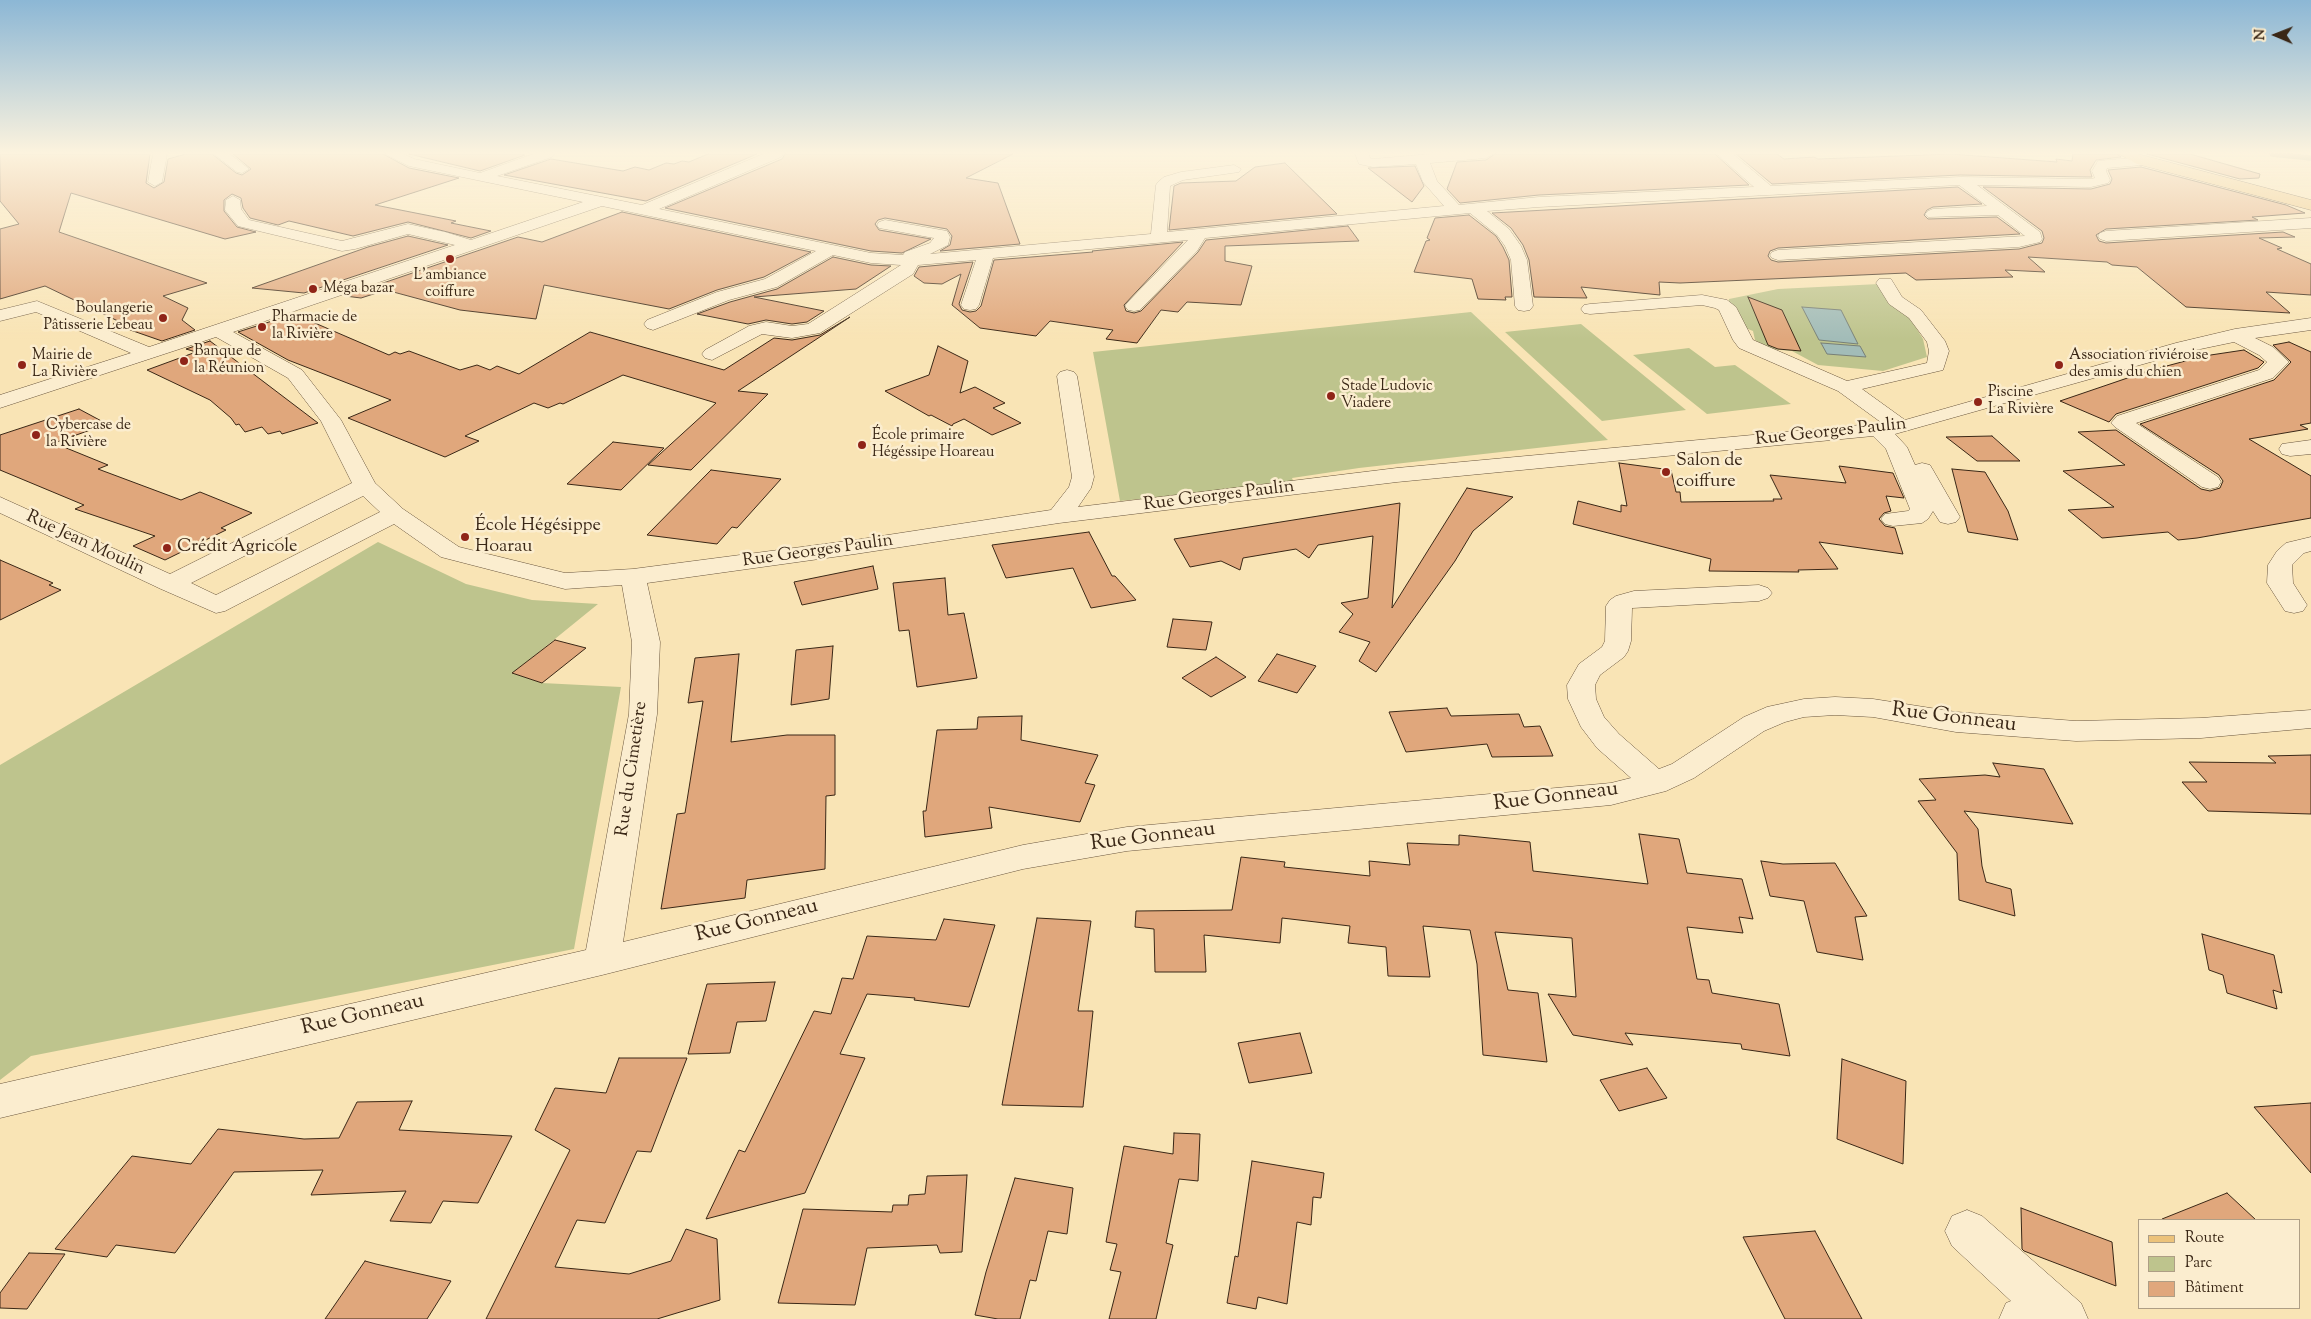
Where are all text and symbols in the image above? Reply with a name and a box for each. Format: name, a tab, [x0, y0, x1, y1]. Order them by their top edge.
north arrow	[2251, 10, 2301, 60]
text: N	[2251, 29, 2271, 41]
marker: L'ambiance coiffure	[444, 253, 456, 265]
place label: L'ambiance coiffure	[413, 267, 487, 302]
place label: Méga bazar	[323, 280, 394, 298]
marker: Méga bazar	[307, 283, 319, 295]
place label: Boulangerie Pâtisserie Lebeau	[43, 300, 153, 335]
place label: Pharmacie de la Rivière	[272, 309, 357, 344]
marker: Boulangerie Pâtisserie Lebeau	[157, 312, 169, 324]
marker: Pharmacie de la Rivière	[256, 321, 268, 333]
place label: Banque de la Réunion	[194, 343, 264, 378]
place label: Mairie de La Rivière	[32, 347, 98, 382]
place label: Association riviéroise des amis du chien	[2069, 347, 2208, 382]
marker: Banque de la Réunion	[178, 355, 190, 367]
marker: Mairie de La Rivière	[16, 359, 28, 371]
marker: Association riviéroise des amis du chien	[2053, 359, 2065, 371]
place label: Stade Ludovic Viadere	[1341, 378, 1433, 413]
place label: Piscine La Rivière	[1988, 384, 2054, 419]
marker: Stade Ludovic Viadere	[1325, 390, 1337, 402]
marker: Piscine La Rivière	[1972, 396, 1984, 408]
street label: Rue Georges Paulin	[1754, 414, 1908, 452]
place label: Cybercase de la Rivière	[46, 417, 131, 452]
place label: École primaire Hégéssipe Hoareau	[872, 427, 994, 462]
marker: Cybercase de la Rivière	[30, 429, 42, 441]
marker: École primaire Hégéssipe Hoareau	[856, 439, 868, 451]
place label: Salon de coiffure	[1676, 451, 1743, 494]
marker: Salon de coiffure	[1660, 466, 1672, 478]
street label: Rue Georges Paulin	[1142, 477, 1296, 517]
street label: Rue Jean Moulin	[22, 507, 148, 581]
place label: École Hégésippe Hoarau	[475, 516, 601, 558]
marker: École Hégésippe Hoarau	[459, 531, 471, 543]
street label: Rue Georges Paulin	[741, 531, 895, 573]
place label: Crédit Agricole	[177, 537, 298, 559]
marker: Crédit Agricole	[161, 542, 173, 554]
street label: Rue Gonneau	[1890, 699, 2018, 739]
street label: Rue du Cimetière	[613, 700, 653, 838]
street label: Rue Gonneau	[1492, 778, 1620, 818]
street label: Rue Gonneau	[1089, 818, 1217, 858]
street label: Rue Gonneau	[693, 895, 821, 949]
street label: Rue Gonneau	[299, 990, 427, 1042]
legend	[2138, 1219, 2301, 1309]
text: Route	[2185, 1228, 2224, 1249]
text: Parc	[2185, 1253, 2212, 1274]
text: Bâtiment	[2185, 1278, 2244, 1299]

